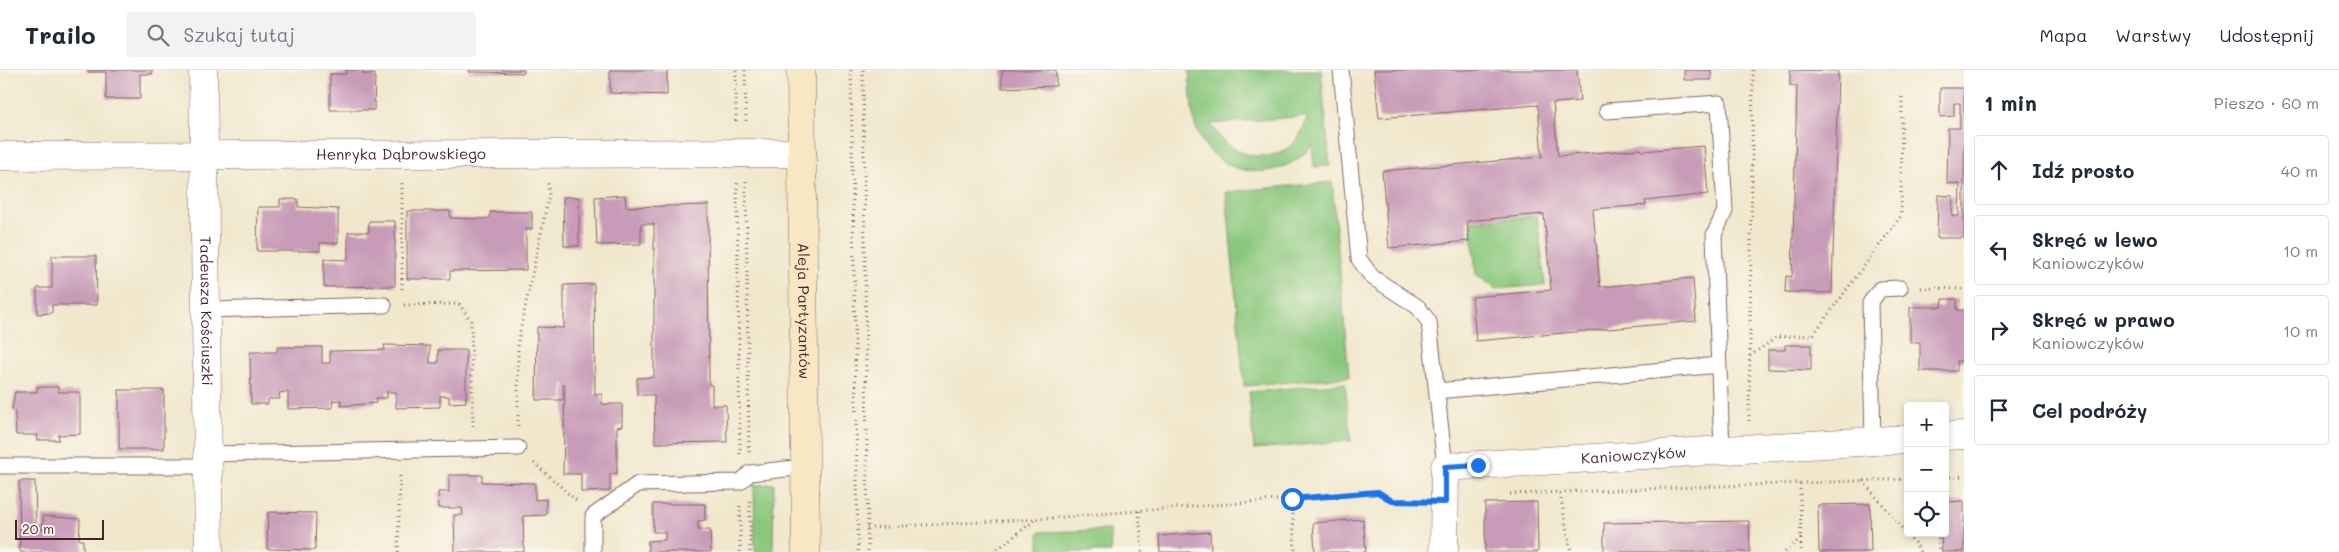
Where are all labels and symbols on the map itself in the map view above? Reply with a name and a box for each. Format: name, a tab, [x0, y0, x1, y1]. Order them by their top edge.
street label: Henryka Dąbrowskiego	[316, 143, 486, 164]
street label: Tadeusza Kościuszki	[196, 236, 218, 386]
street label: Aleja Partyzantów	[794, 243, 815, 379]
street label: Kaniowczyków	[1580, 441, 1687, 468]
route end	[1467, 454, 1490, 477]
route start	[1281, 488, 1304, 511]
scale bar	[15, 517, 104, 540]

